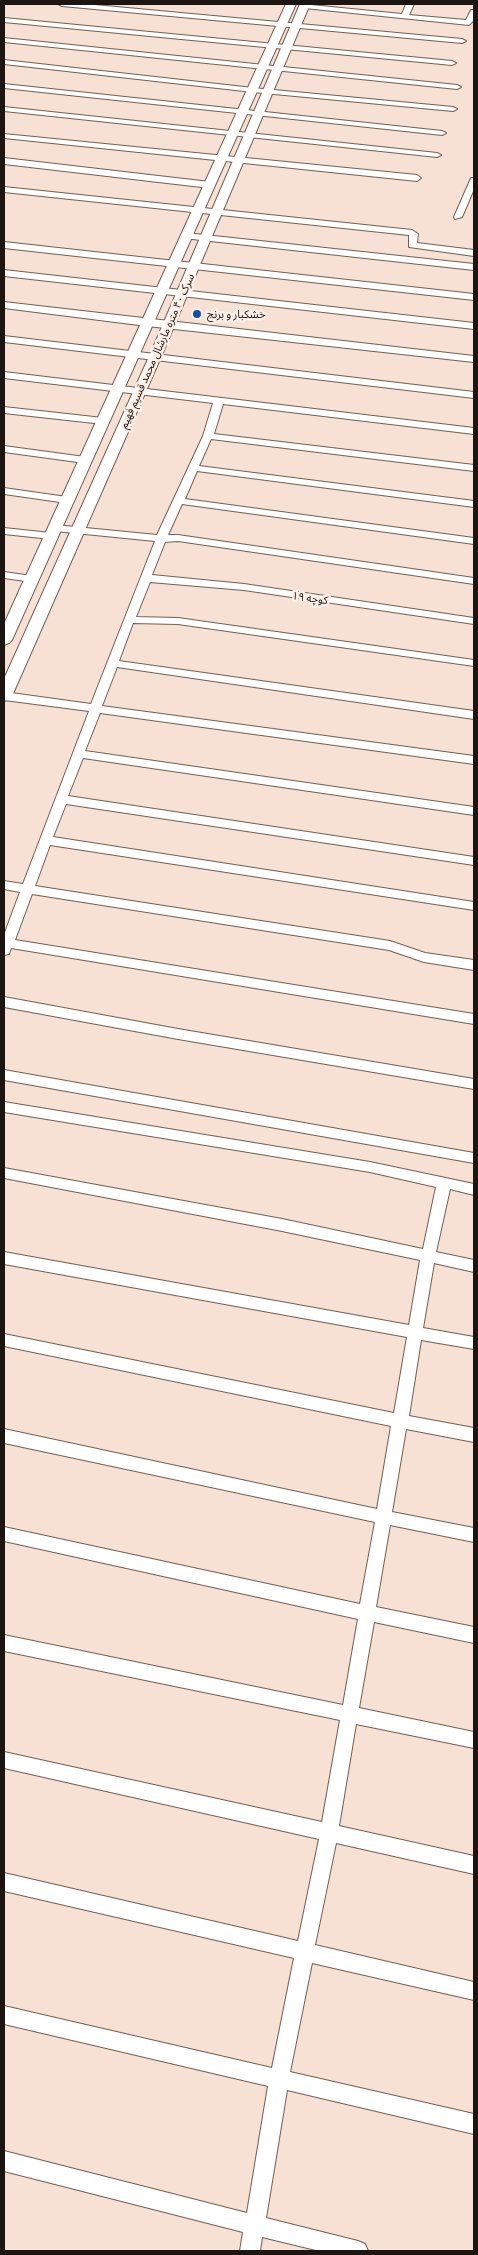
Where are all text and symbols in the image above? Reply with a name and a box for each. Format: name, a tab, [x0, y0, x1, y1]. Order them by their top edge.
street label: سرک ۴۰ متره مارشال محمد قسیم فهیم	[117, 272, 197, 430]
place label: خشکبار و برنج	[207, 307, 266, 321]
marker: خشکبار و برنج	[191, 308, 203, 320]
street label: کوچه ۱۹	[291, 589, 329, 607]

